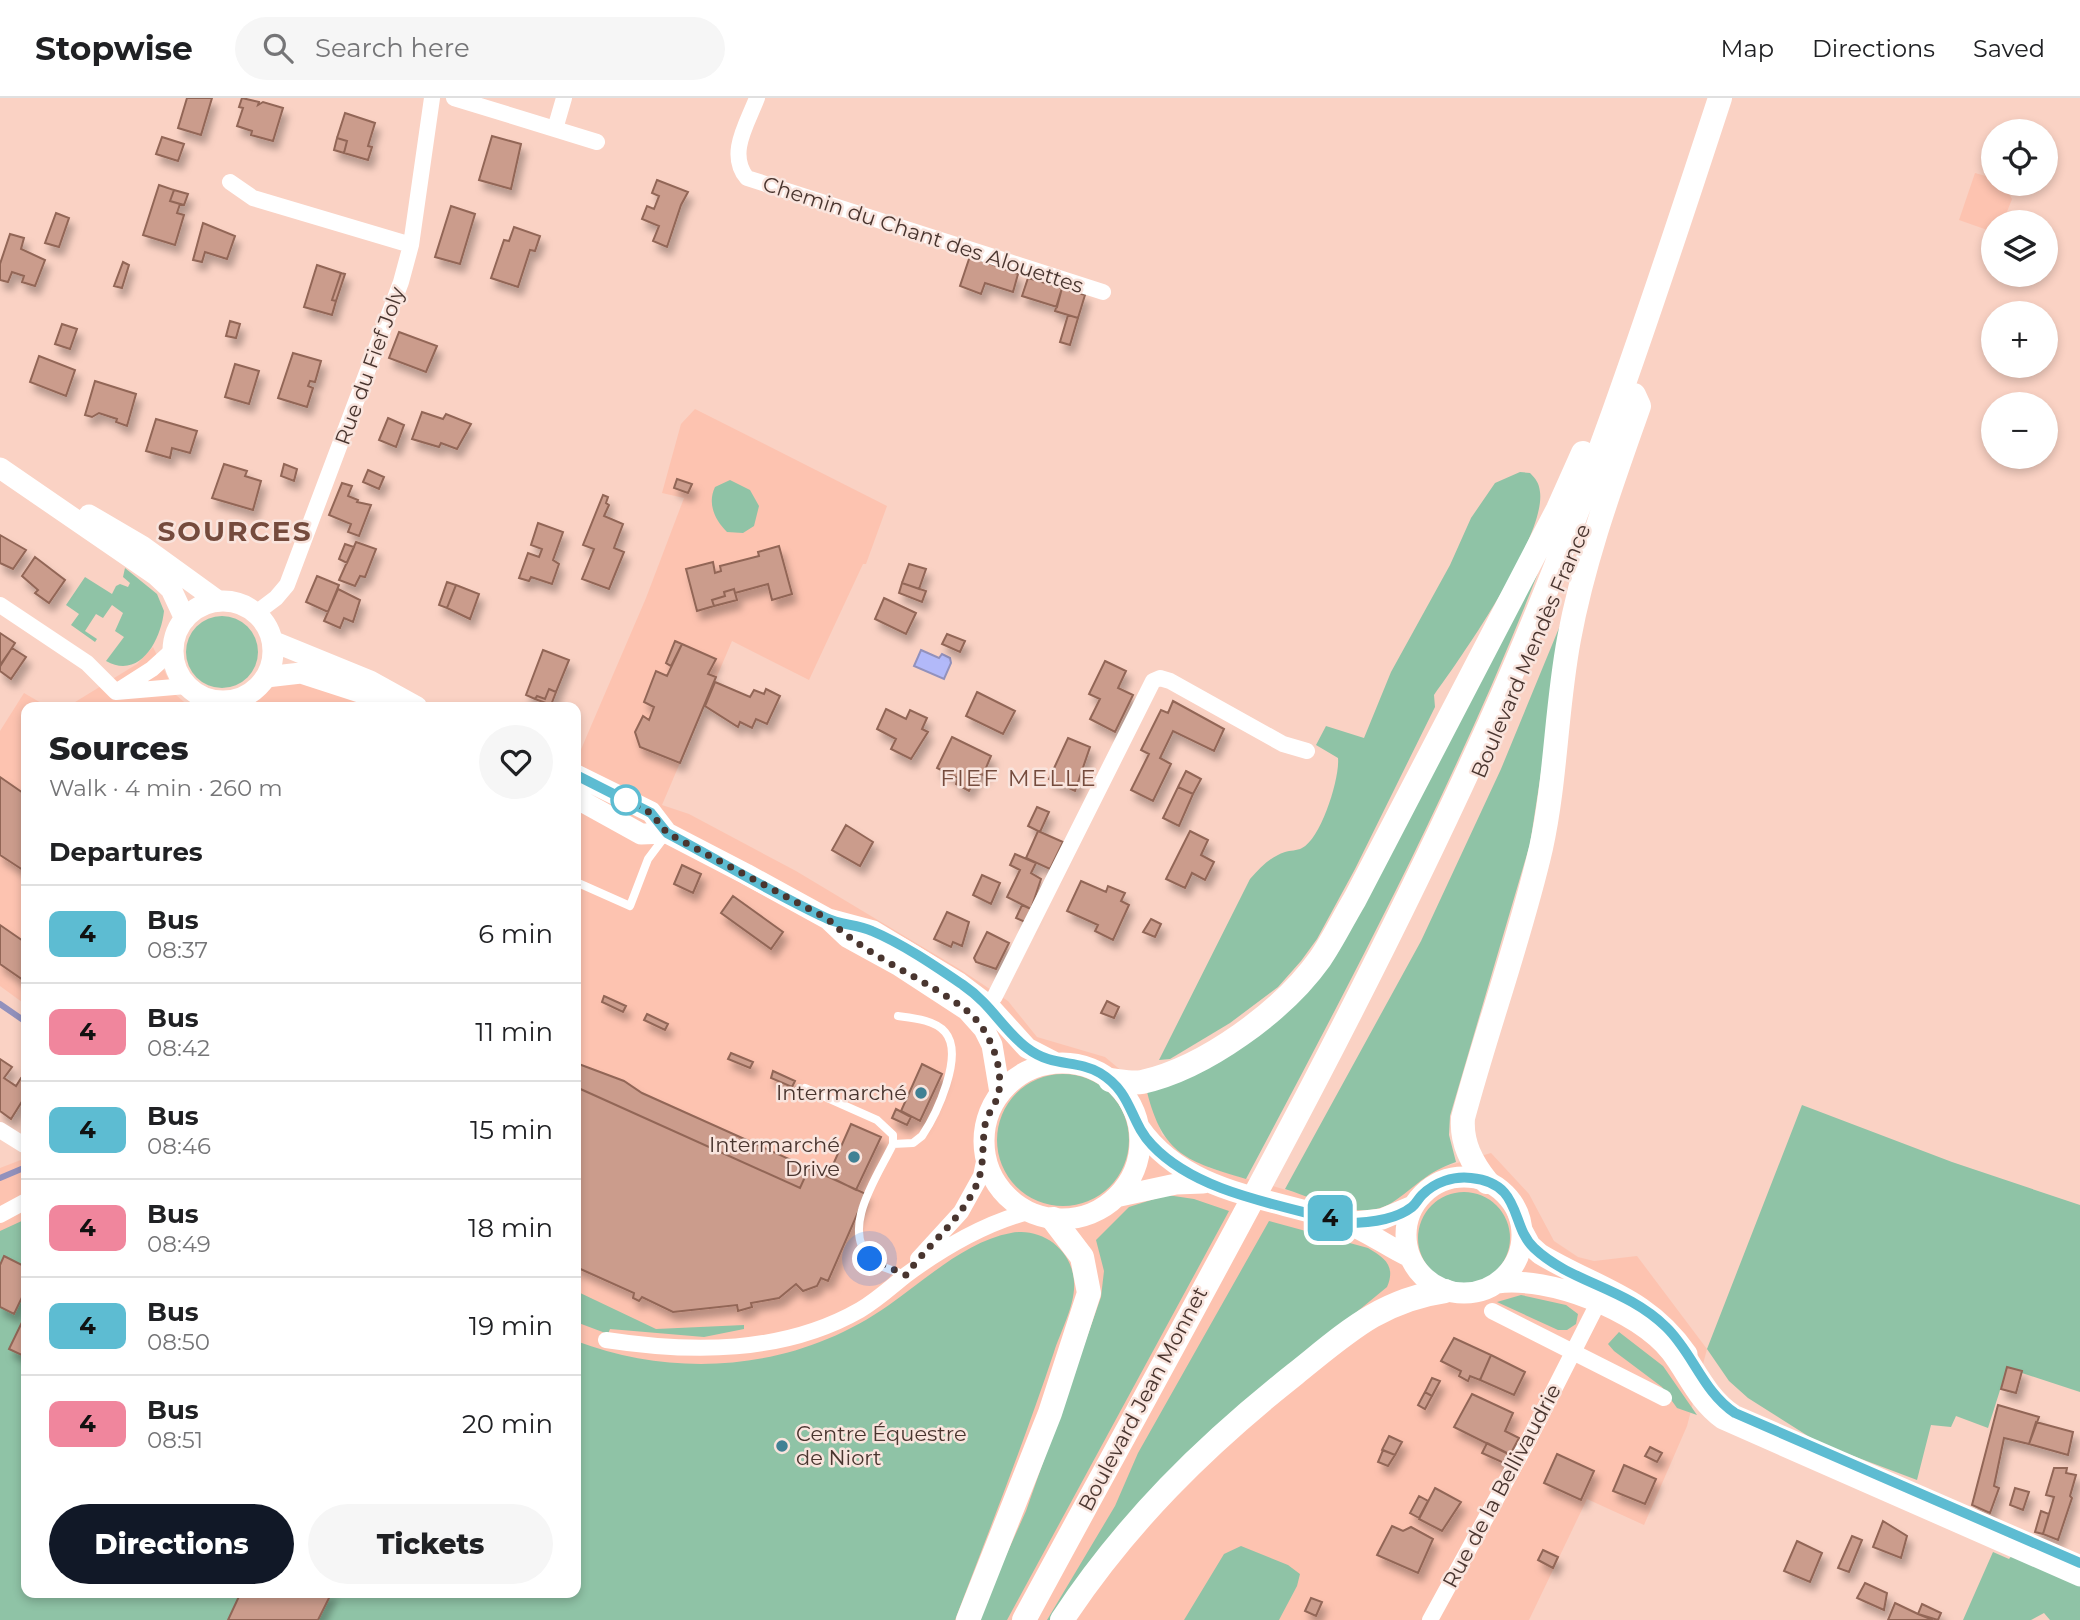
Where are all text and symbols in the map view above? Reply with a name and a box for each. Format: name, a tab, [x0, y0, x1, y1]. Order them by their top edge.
search box	[235, 17, 725, 80]
text: Stopwise	[35, 28, 193, 68]
icon: search	[259, 29, 297, 67]
text: Search here	[315, 32, 470, 64]
text: Map	[1721, 34, 1774, 63]
text: Directions	[1812, 34, 1935, 63]
text: Saved	[1973, 34, 2045, 63]
map controls	[1981, 119, 2058, 469]
button: locate	[1981, 119, 2058, 196]
street label: Chemin du Chant des Alouettes	[760, 171, 1087, 298]
button: layers	[1981, 210, 2058, 287]
street label: Rue du Fief Joly	[329, 283, 410, 448]
button: +	[1981, 301, 2058, 378]
button: −	[1981, 392, 2058, 469]
district label: SOURCES	[157, 514, 313, 548]
street label: Boulevard Mendès France	[1466, 520, 1596, 782]
button: heart	[479, 725, 553, 799]
text: Sources	[49, 728, 189, 768]
district label: FIEF MELLE	[940, 764, 1098, 792]
text: Walk · 4 min · 260 m	[49, 774, 283, 802]
unlabelled marker	[611, 785, 641, 815]
text: Departures	[49, 836, 203, 868]
text: Bus	[147, 904, 199, 936]
text: 6 min	[478, 918, 553, 950]
text: 4	[79, 919, 96, 948]
text: 08:37	[147, 936, 208, 964]
text: Bus	[147, 1002, 199, 1034]
text: 11 min	[475, 1016, 553, 1048]
text: 4	[79, 1017, 96, 1046]
text: 08:42	[147, 1034, 210, 1062]
place label: Intermarché	[776, 1080, 907, 1105]
marker: Intermarché	[913, 1085, 929, 1101]
text: Bus	[147, 1100, 199, 1132]
text: 15 min	[470, 1114, 553, 1146]
text: 4	[79, 1115, 96, 1144]
text: 08:46	[147, 1132, 211, 1160]
place label: Intermarché Drive	[709, 1132, 840, 1181]
marker: Intermarché Drive	[846, 1149, 862, 1165]
line badge: 4	[1307, 1195, 1353, 1241]
text: Bus	[147, 1198, 199, 1230]
text: 4	[1322, 1203, 1338, 1232]
text: 18 min	[468, 1212, 553, 1244]
text: 4	[79, 1213, 96, 1242]
text: 08:49	[147, 1230, 211, 1258]
your location	[852, 1241, 887, 1276]
street label: Boulevard Jean Monnet	[1073, 1282, 1212, 1515]
text: Bus	[147, 1296, 199, 1328]
text: 19 min	[469, 1310, 553, 1342]
text: 4	[79, 1311, 96, 1340]
text: 08:50	[147, 1328, 210, 1356]
street label: Rue de la Bellivaudrie	[1437, 1380, 1566, 1592]
text: Bus	[147, 1394, 199, 1426]
text: 20 min	[462, 1408, 553, 1440]
text: 4	[79, 1409, 96, 1438]
place label: Centre Équestre de Niort	[796, 1421, 967, 1470]
text: 08:51	[147, 1426, 203, 1454]
marker: Centre Équestre de Niort	[774, 1438, 790, 1454]
button: Directions	[49, 1504, 294, 1584]
button: Tickets	[308, 1504, 553, 1584]

